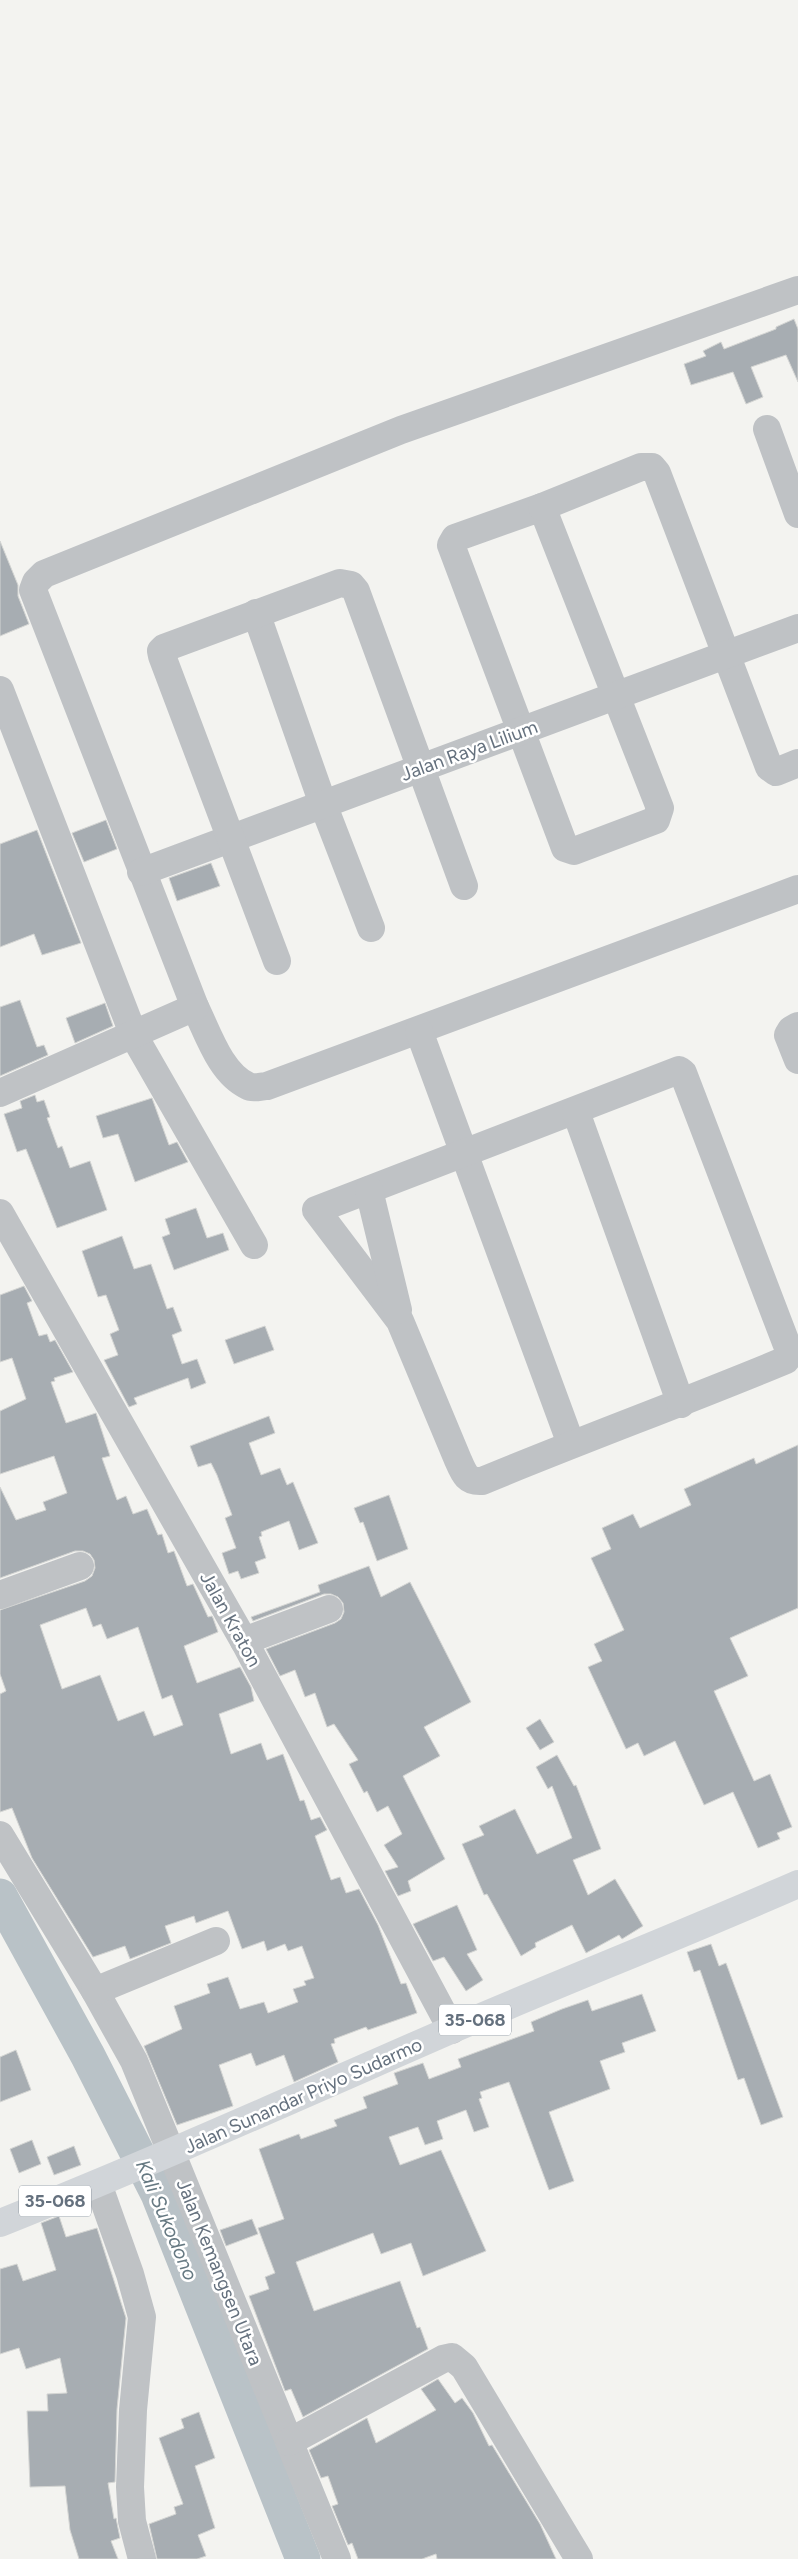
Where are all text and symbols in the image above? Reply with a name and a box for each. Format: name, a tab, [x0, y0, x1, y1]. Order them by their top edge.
street label: Jalan Raya Lilium	[398, 715, 541, 786]
street label: Jalan Kraton	[195, 1568, 266, 1671]
road number: 35-068	[439, 2004, 511, 2036]
street label: Jalan Sunandar Priyo Sudarmo	[181, 2033, 426, 2158]
water label: Kali Sukodono	[131, 2156, 203, 2284]
street label: Jalan Kemangsen Utara	[172, 2176, 267, 2369]
road number: 35-068	[19, 2186, 91, 2216]

